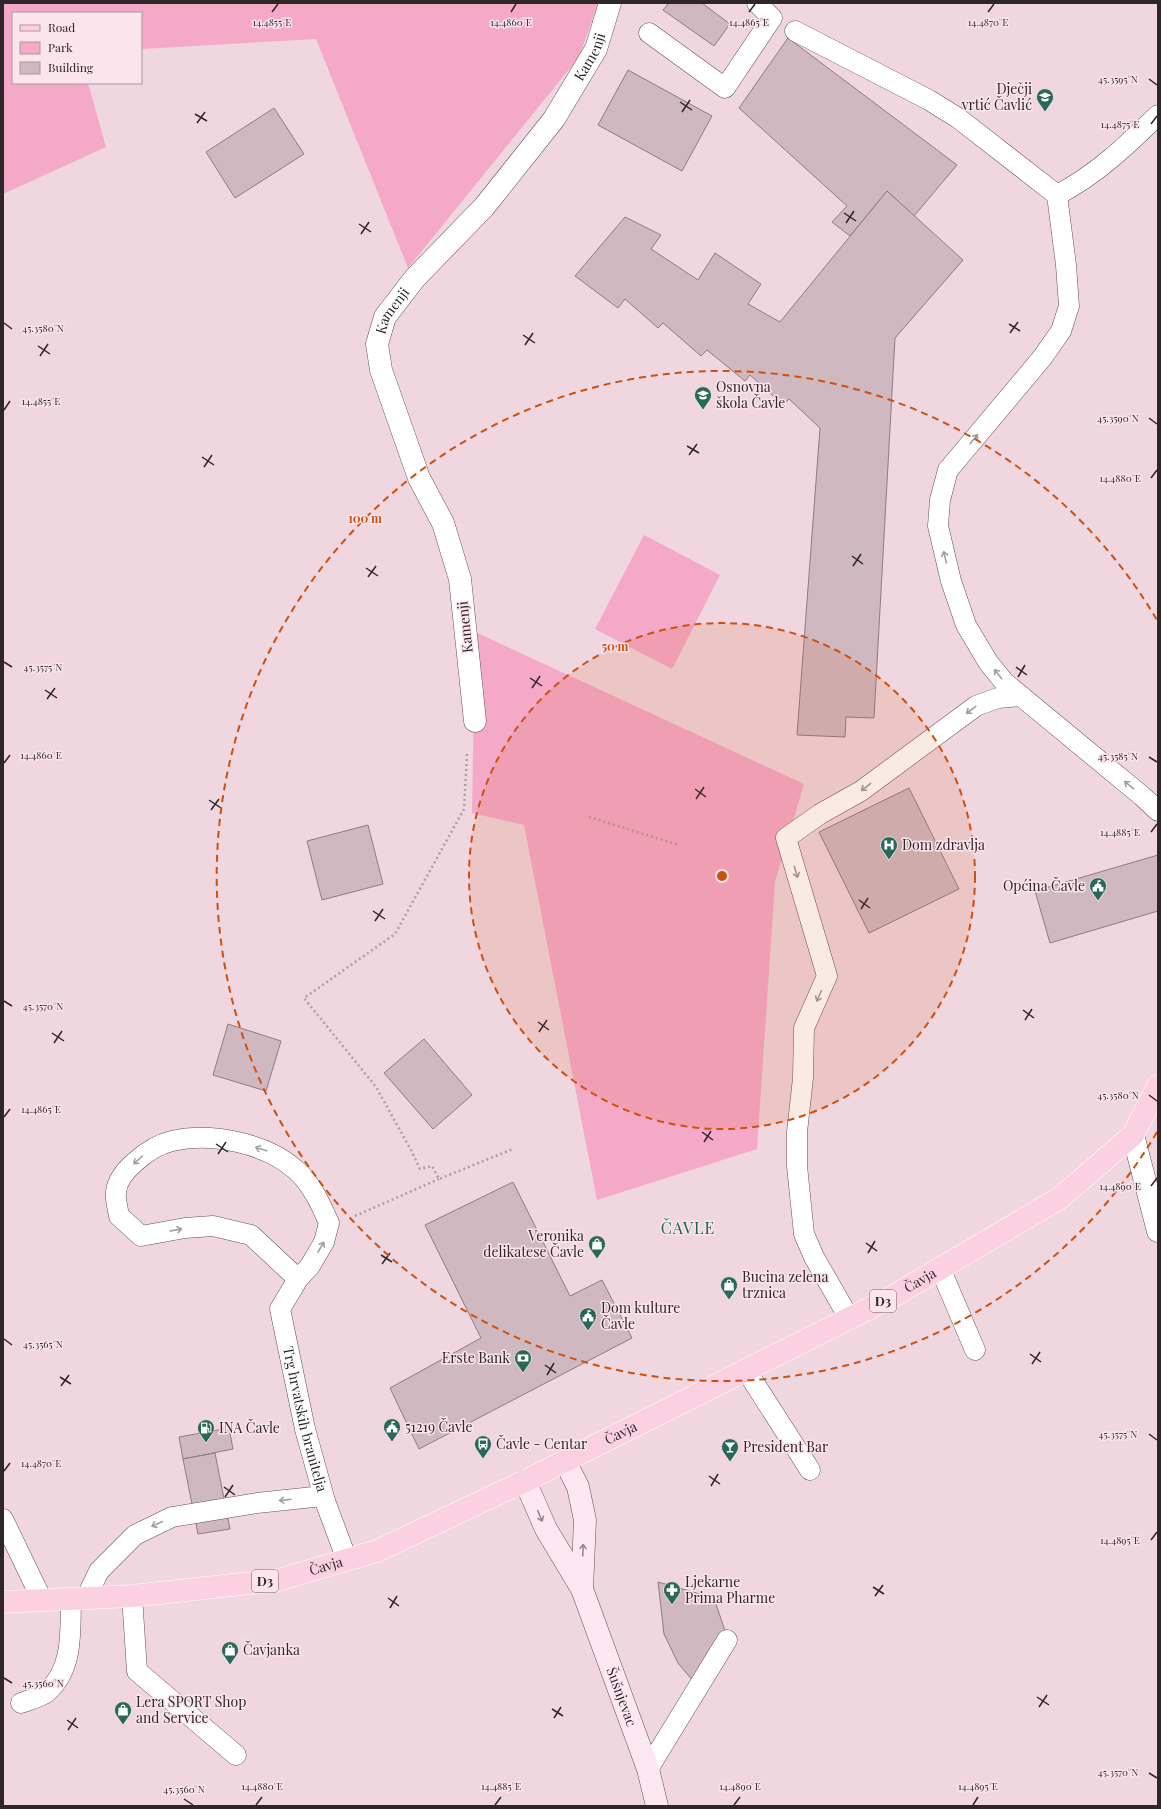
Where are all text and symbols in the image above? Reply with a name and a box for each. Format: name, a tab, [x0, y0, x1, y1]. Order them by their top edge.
legend	[12, 12, 142, 84]
text: 14.4855°E	[253, 15, 291, 29]
text: 14.4860°E	[490, 15, 532, 29]
text: 14.4865°E	[729, 15, 769, 29]
text: 14.4870°E	[968, 15, 1008, 29]
text: Road	[48, 19, 75, 35]
street label: Kamenji	[569, 30, 609, 84]
text: Park	[48, 39, 73, 55]
text: Building	[48, 59, 94, 75]
text: 45.3595°N	[1098, 72, 1138, 86]
place label: Dječji vrtić Čavlić	[961, 79, 1032, 114]
school or university icon: Dječji vrtić Čavlić	[1035, 87, 1055, 112]
text: 14.4875°E	[1101, 117, 1139, 131]
street label: Kamenji	[371, 283, 413, 336]
text: 45.3580°N	[22, 321, 64, 335]
place label: Osnovna škola Čavle	[716, 377, 785, 412]
school or university icon: Osnovna škola Čavle	[693, 385, 713, 410]
text: 14.4855°E	[22, 394, 60, 408]
text: 45.3590°N	[1097, 411, 1139, 425]
one-way arrow	[970, 433, 979, 444]
text: 14.4880°E	[1099, 471, 1141, 485]
text: 100 m	[348, 510, 382, 526]
one-way arrow	[941, 551, 948, 564]
street label: Kamenji	[452, 600, 477, 654]
text: 50 m	[602, 638, 629, 654]
text: 45.3575°N	[24, 660, 62, 674]
one-way arrow	[993, 669, 1002, 680]
one-way arrow	[965, 706, 976, 714]
text: 14.4860°E	[20, 748, 62, 762]
text: 45.3585°N	[1098, 749, 1138, 763]
one-way arrow	[1124, 781, 1135, 789]
one-way arrow	[861, 783, 872, 792]
text: 14.4885°E	[1100, 825, 1140, 839]
hospital icon: Dom zdravlja	[879, 835, 899, 860]
place label: Dom zdravlja	[902, 835, 985, 854]
one-way arrow	[793, 865, 800, 878]
centre of rings	[715, 869, 729, 883]
place label: Općina Čavle	[1003, 876, 1085, 895]
public building icon: Općina Čavle	[1088, 876, 1108, 901]
one-way arrow	[814, 989, 822, 1001]
text: 45.3570°N	[23, 999, 63, 1013]
text: 45.3580°N	[1097, 1088, 1139, 1102]
text: 14.4865°E	[21, 1102, 61, 1116]
one-way arrow	[255, 1145, 268, 1152]
one-way arrow	[132, 1155, 143, 1164]
text: 14.4890°E	[1099, 1179, 1141, 1193]
district label: ČAVLE	[661, 1217, 715, 1238]
one-way arrow	[169, 1226, 182, 1234]
place label: Veronika delikatese Čavle	[483, 1226, 584, 1261]
shop icon: Veronika delikatese Čavle	[587, 1234, 607, 1259]
one-way arrow	[317, 1241, 325, 1253]
street label: Čavja	[900, 1263, 939, 1297]
place label: Bucina zelena trznica	[742, 1267, 828, 1302]
shop icon: Bucina zelena trznica	[719, 1275, 739, 1300]
road number: D3	[870, 1290, 896, 1312]
place label: Dom kulture Čavle	[601, 1298, 680, 1333]
public building icon: Dom kulture Čavle	[578, 1306, 598, 1331]
text: 45.3565°N	[23, 1337, 63, 1351]
street label: Trg hrvatskih branitelja	[279, 1345, 332, 1494]
place label: Erste Bank	[442, 1348, 510, 1367]
bank icon: Erste Bank	[513, 1348, 533, 1373]
street label: Čavja	[601, 1416, 640, 1449]
public building icon: 51219 Čavle	[382, 1417, 402, 1442]
place label: 51219 Čavle	[405, 1417, 472, 1436]
fuel station icon: INA Čavle	[196, 1418, 216, 1443]
place label: INA Čavle	[219, 1418, 280, 1437]
text: 45.3575°N	[1099, 1427, 1137, 1441]
bus stop icon: Čavle - Centar	[473, 1434, 493, 1459]
place label: Čavle - Centar	[496, 1434, 588, 1453]
bar icon: President Bar	[720, 1437, 740, 1462]
place label: President Bar	[743, 1437, 829, 1456]
text: 14.4870°E	[21, 1456, 61, 1470]
one-way arrow	[279, 1496, 292, 1504]
one-way arrow	[537, 1510, 545, 1522]
one-way arrow	[152, 1521, 164, 1528]
text: 14.4895°E	[1100, 1533, 1140, 1547]
one-way arrow	[580, 1544, 587, 1557]
street label: Čavja	[307, 1552, 345, 1579]
road number: D3	[252, 1570, 278, 1592]
place label: Ljekarne Prima Pharme	[685, 1572, 775, 1607]
pharmacy icon: Ljekarne Prima Pharme	[662, 1580, 682, 1605]
shop icon: Čavjanka	[220, 1640, 240, 1665]
place label: Čavjanka	[243, 1640, 300, 1659]
street label: Šušnjevac	[602, 1664, 642, 1729]
text: 45.3560°N	[22, 1676, 64, 1690]
place label: Lera SPORT Shop and Service	[136, 1692, 246, 1727]
shop icon: Lera SPORT Shop and Service	[113, 1700, 133, 1725]
text: 45.3570°N	[1098, 1765, 1138, 1779]
text: 14.4880°E	[241, 1779, 283, 1793]
text: 14.4885°E	[481, 1779, 521, 1793]
text: 14.4890°E	[719, 1779, 761, 1793]
text: 14.4895°E	[958, 1779, 998, 1793]
text: 45.3560°N	[163, 1782, 205, 1796]

